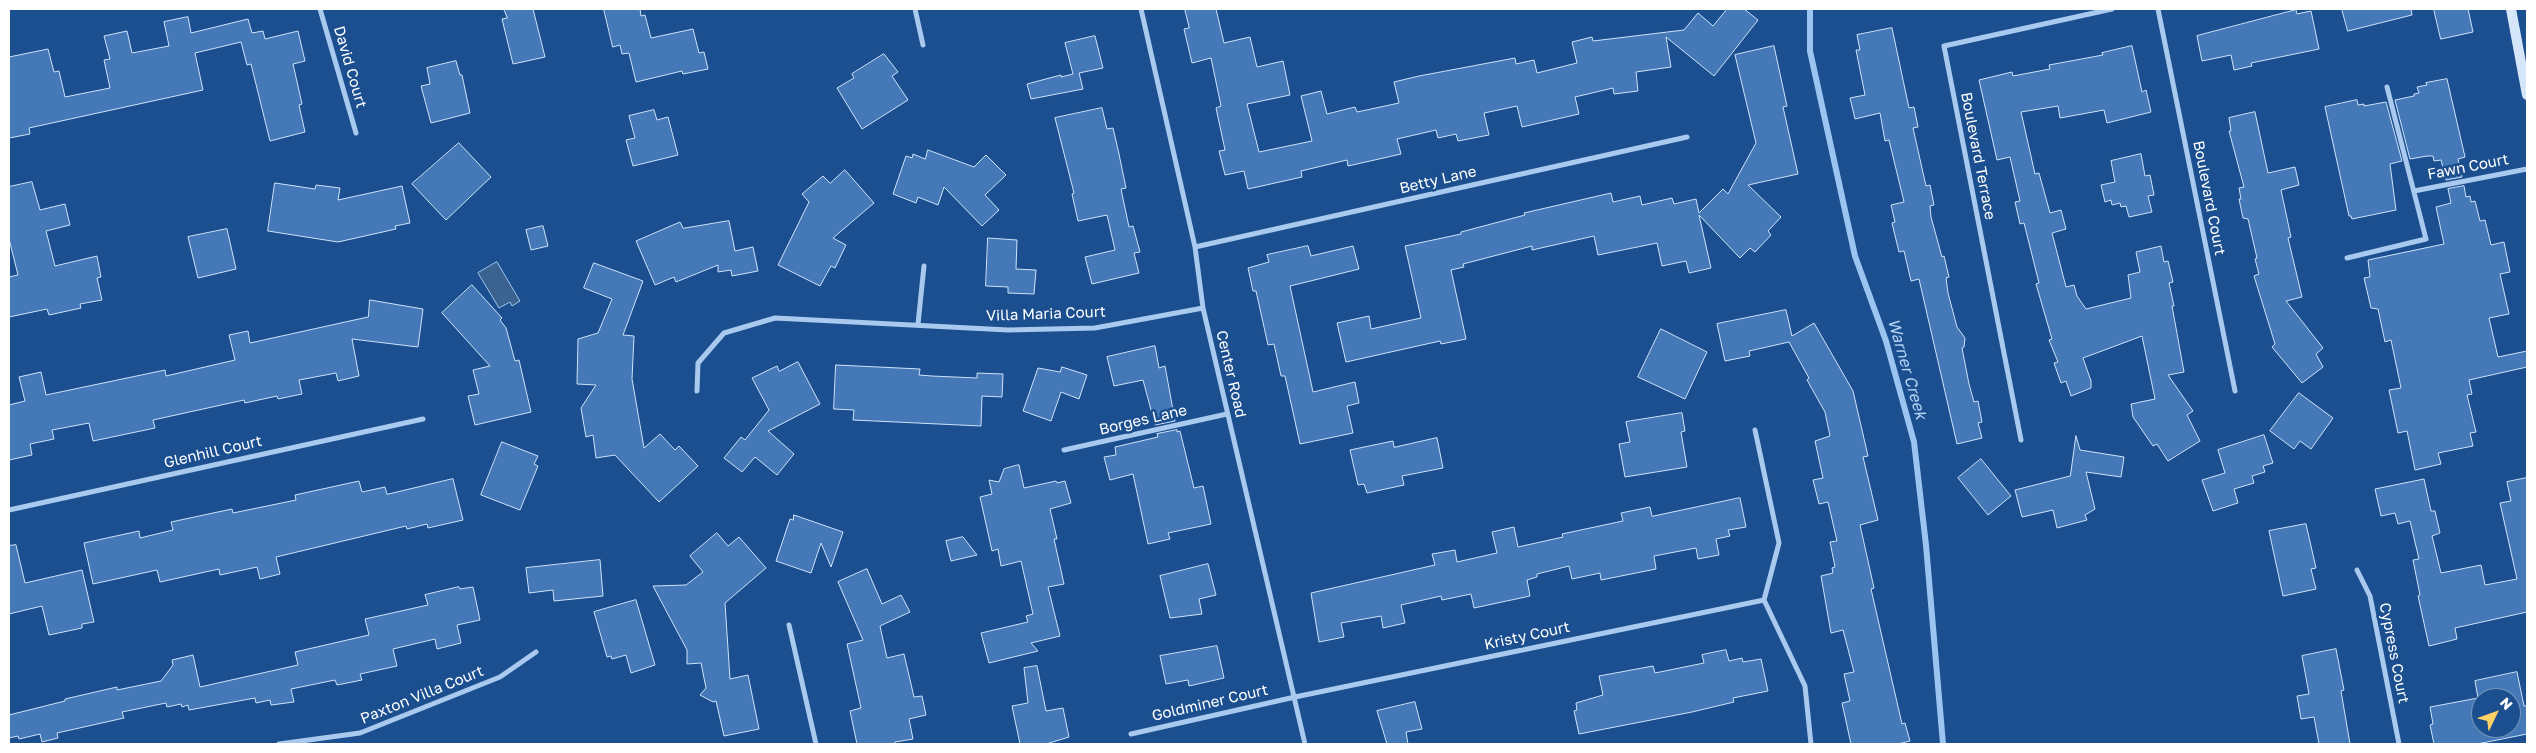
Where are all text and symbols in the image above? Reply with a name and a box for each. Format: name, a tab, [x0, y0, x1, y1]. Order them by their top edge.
street label: David Court	[330, 24, 370, 110]
street label: Boulevard Terrace	[1957, 91, 1999, 221]
street label: Boulevard Court	[2189, 139, 2229, 257]
street label: Fawn Court	[2426, 150, 2510, 184]
street label: Betty Lane	[1398, 162, 1478, 198]
street label: Villa Maria Court	[986, 303, 1106, 325]
water label: Warner Creek	[1883, 316, 1931, 422]
street label: Center Road	[1212, 329, 1250, 419]
street label: Borges Lane	[1097, 401, 1189, 439]
street label: Glenhill Court	[162, 432, 264, 472]
street label: Cypress Court	[2375, 601, 2413, 705]
street label: Kristy Court	[1483, 618, 1571, 654]
street label: Paxton Villa Court	[358, 662, 486, 728]
street label: Goldminer Court	[1150, 681, 1270, 725]
north arrow	[2471, 688, 2521, 738]
text: N	[2497, 694, 2517, 713]

